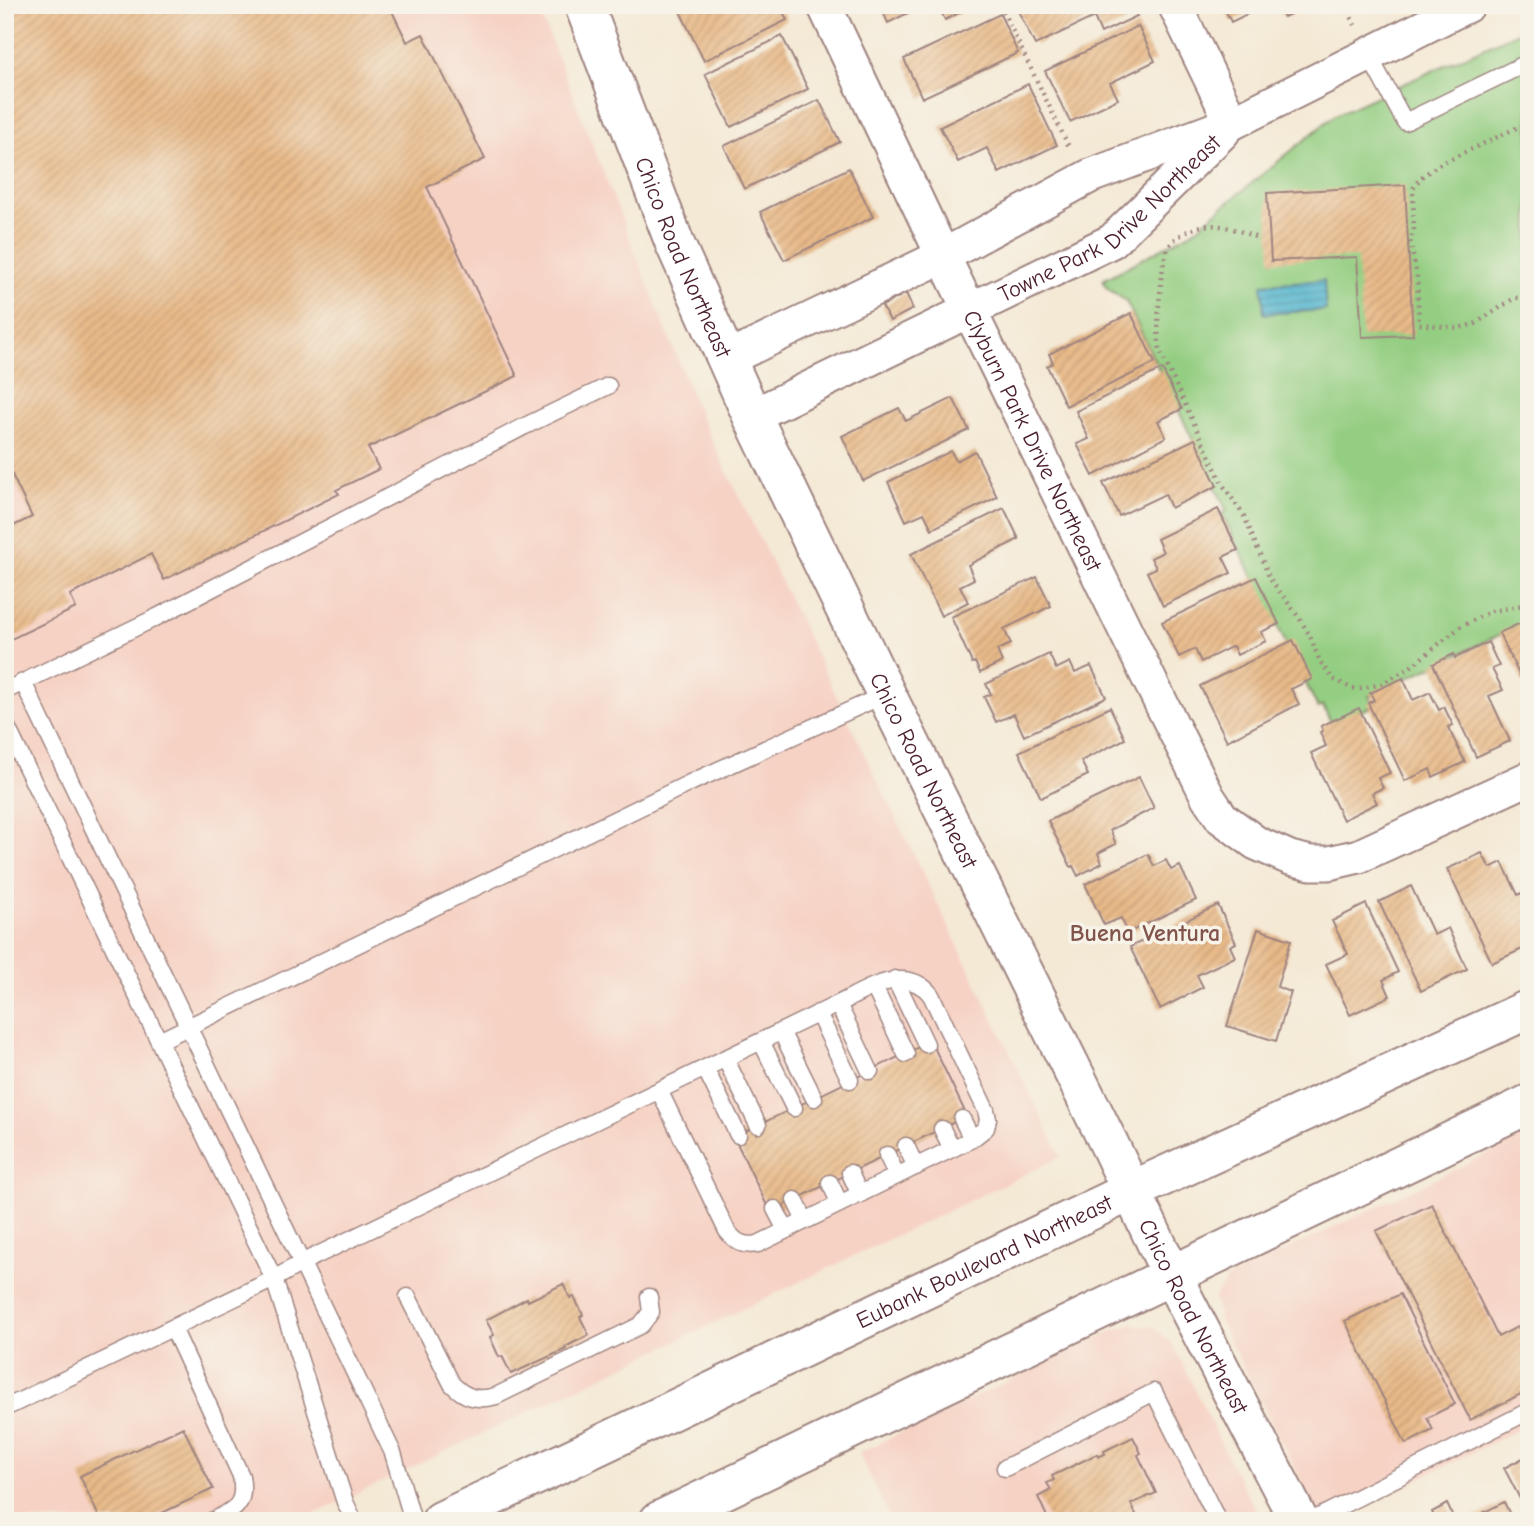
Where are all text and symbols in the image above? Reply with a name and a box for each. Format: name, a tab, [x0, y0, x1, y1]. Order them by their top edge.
street label: Towne Park Drive Northeast	[994, 128, 1227, 308]
street label: Chico Road Northeast	[630, 153, 738, 363]
street label: Clyburn Park Drive Northeast	[958, 306, 1108, 577]
street label: Chico Road Northeast	[864, 668, 984, 874]
district label: Buena Ventura	[1070, 919, 1220, 947]
street label: Eubank Boulevard Northeast	[852, 1188, 1118, 1334]
street label: Chico Road Northeast	[1133, 1214, 1255, 1419]

